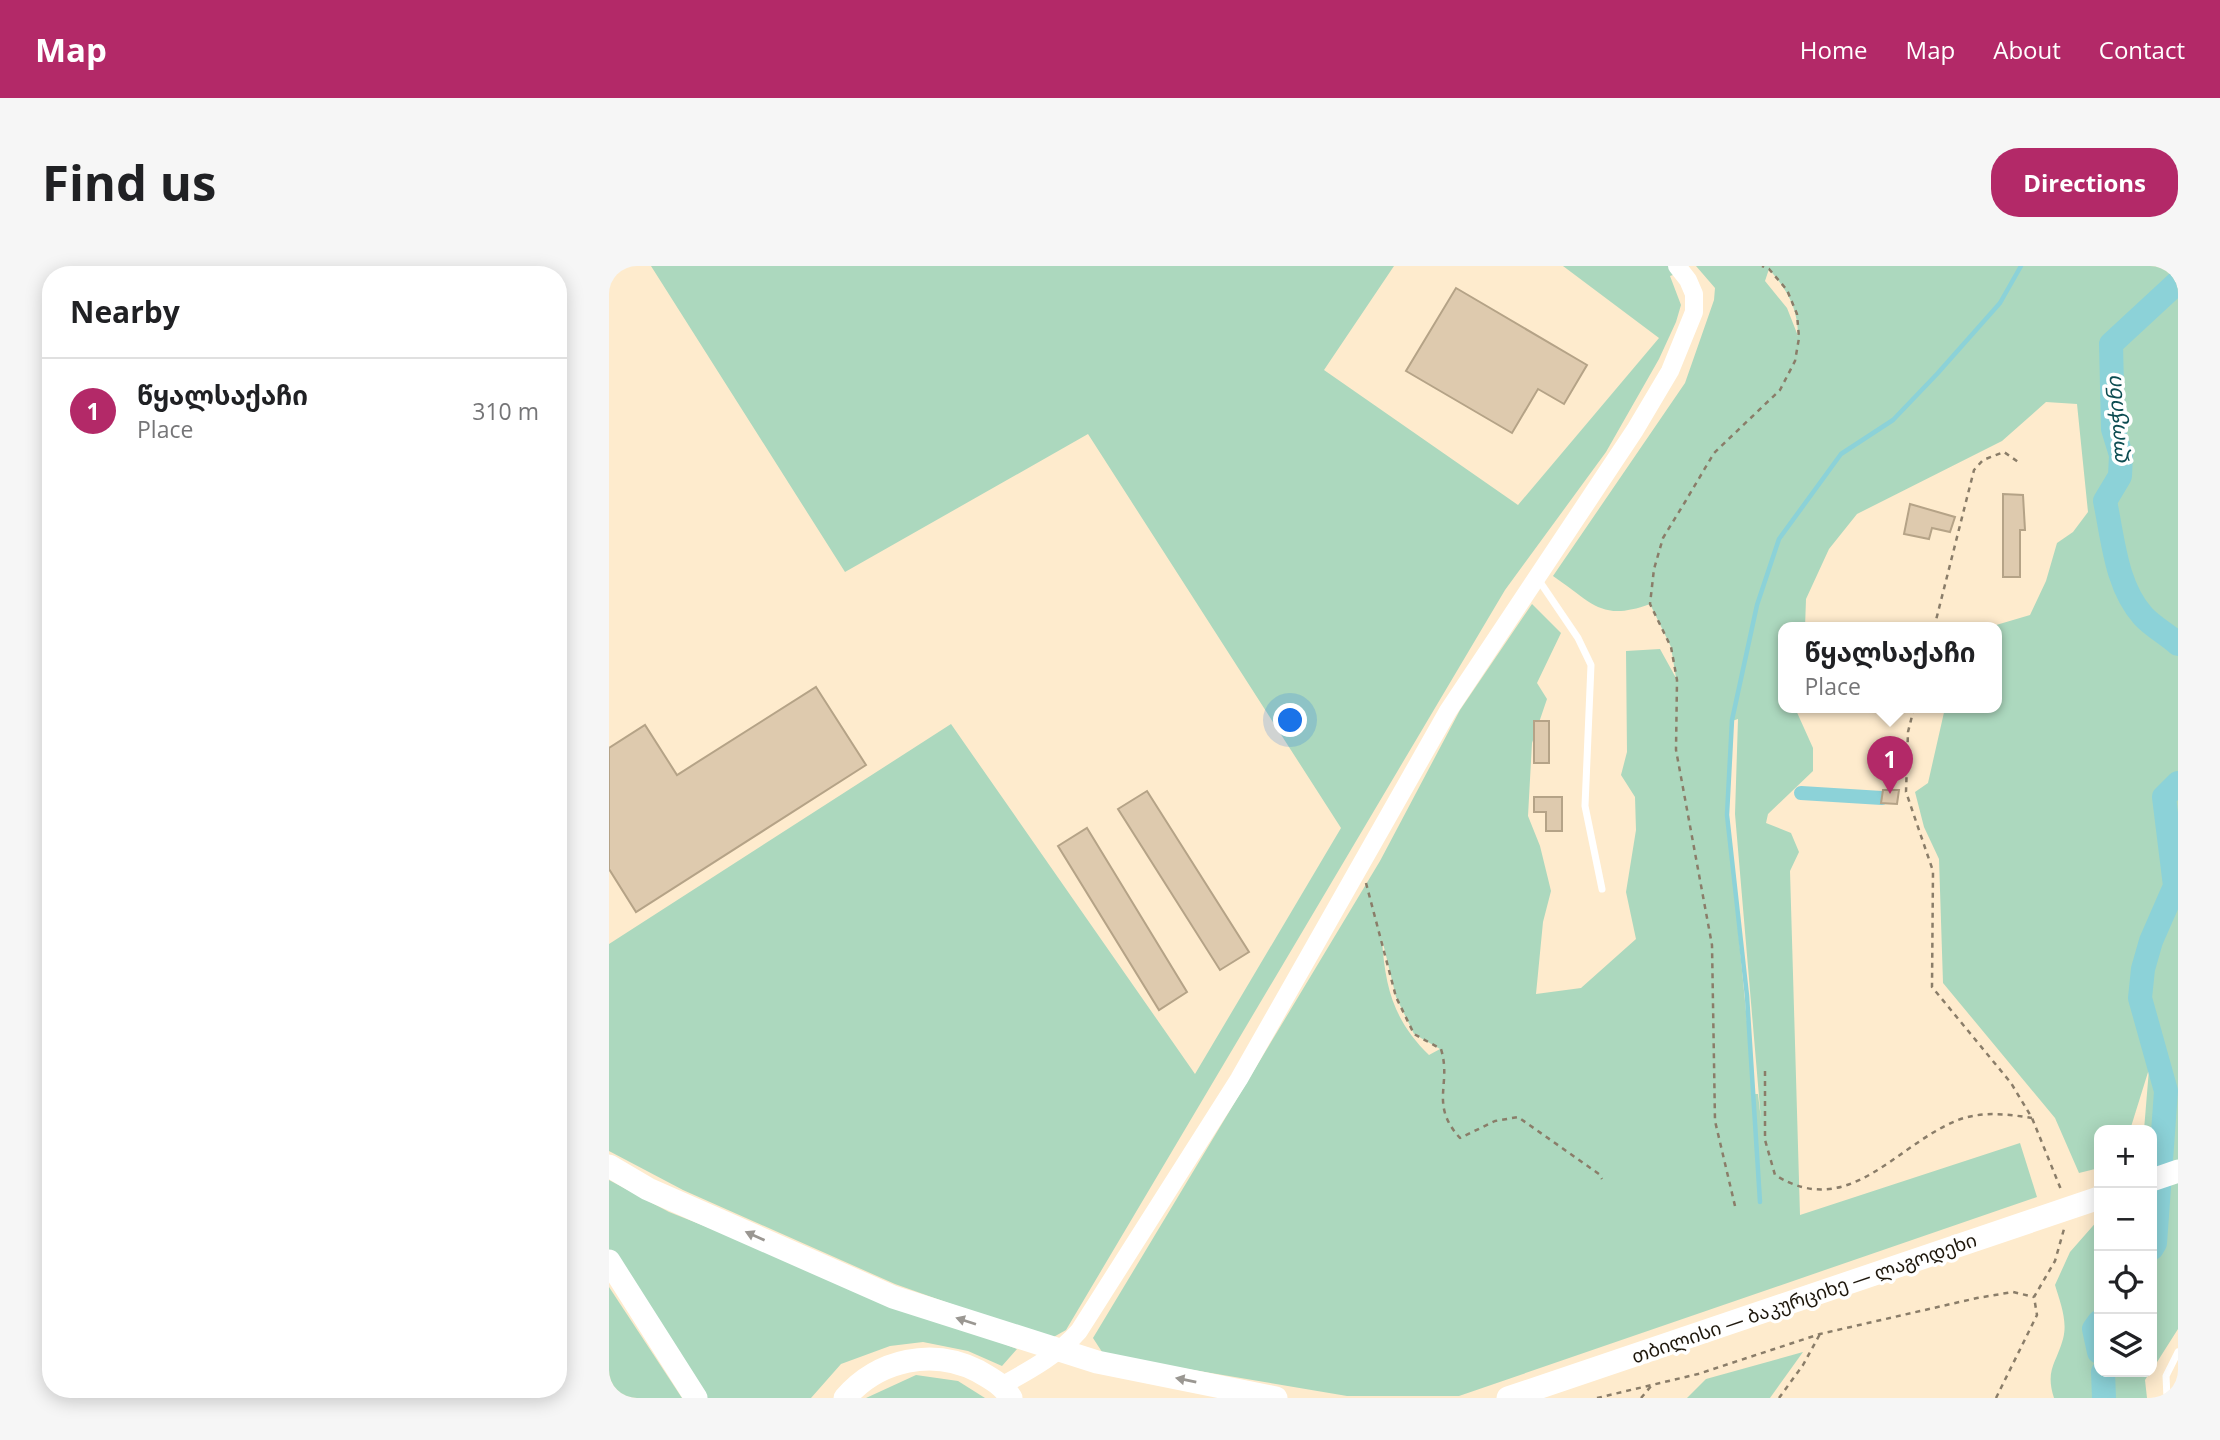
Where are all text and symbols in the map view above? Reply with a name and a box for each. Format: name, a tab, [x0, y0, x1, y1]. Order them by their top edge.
text: Map	[35, 27, 107, 72]
text: Home	[1800, 33, 1868, 66]
text: Map	[1906, 33, 1955, 66]
text: About	[1993, 33, 2061, 66]
text: Contact	[2099, 33, 2185, 66]
button: Directions	[1991, 148, 2178, 217]
text: Find us	[42, 149, 216, 215]
text: Nearby	[70, 291, 180, 332]
water label: ლოჭინი	[2099, 375, 2133, 466]
text: წყალსაქაჩი	[137, 377, 308, 413]
text: 1	[86, 395, 100, 427]
text: 310 m	[472, 395, 539, 427]
text: Place	[137, 413, 193, 445]
popup	[1778, 622, 2002, 713]
text: წყალსაქაჩი	[1805, 634, 1975, 670]
text: Place	[1805, 670, 1861, 702]
your location	[1273, 703, 1307, 737]
pin: 1	[1867, 736, 1913, 794]
map controls	[2094, 1125, 2157, 1377]
button: +	[2094, 1125, 2157, 1188]
button: −	[2094, 1188, 2157, 1251]
street label: თბილისი — ბაკურციხე — ლაგოდეხი	[1628, 1227, 1980, 1369]
one-way arrow	[745, 1230, 765, 1242]
button: locate	[2094, 1251, 2157, 1314]
button: layers	[2094, 1314, 2157, 1377]
one-way arrow	[956, 1315, 977, 1326]
one-way arrow	[1174, 1374, 1196, 1385]

